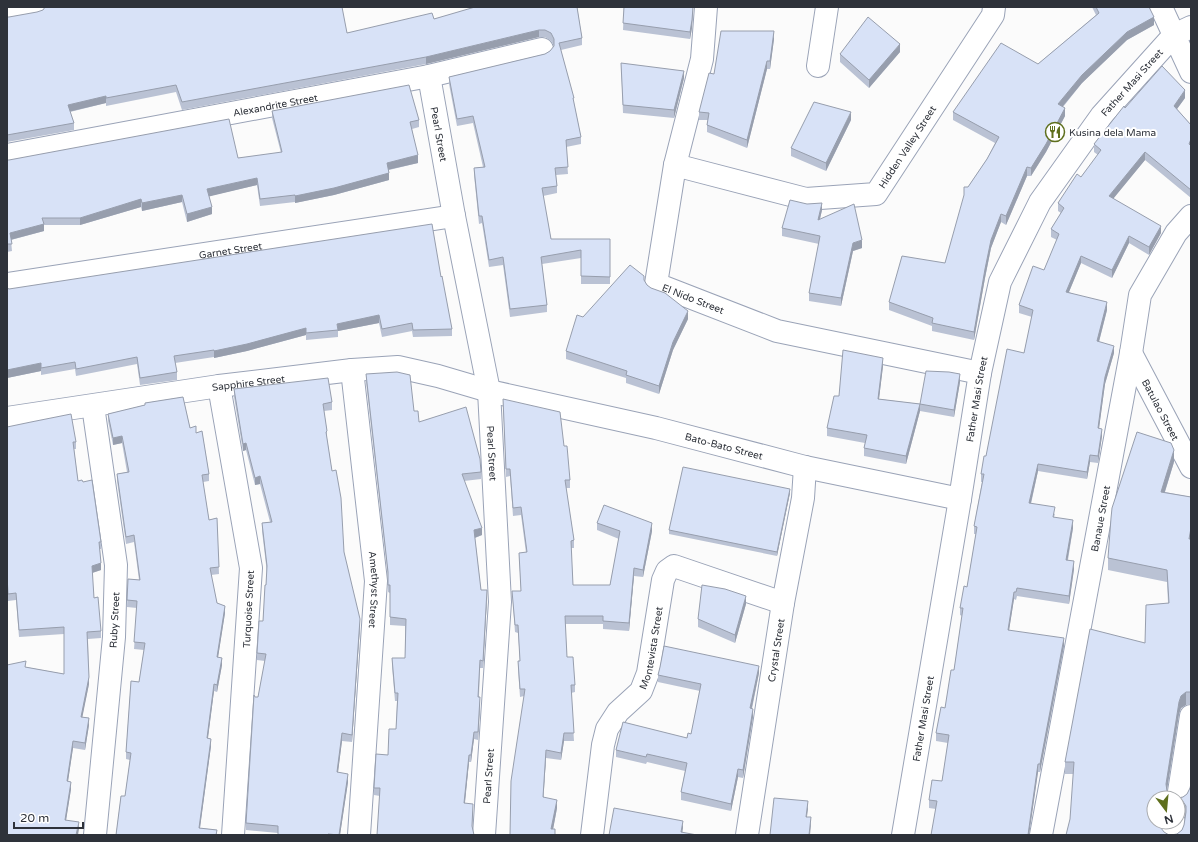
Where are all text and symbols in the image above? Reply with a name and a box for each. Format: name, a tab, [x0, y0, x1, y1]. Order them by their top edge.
street label: Father Masi Street	[1099, 46, 1166, 119]
street label: Alexandrite Street	[232, 92, 319, 120]
street label: Hidden Valley Street	[876, 104, 939, 191]
street label: Pearl Street	[428, 106, 449, 163]
restaurant icon: Kusina dela Mama	[1044, 121, 1066, 143]
place label: Kusina dela Mama	[1069, 127, 1156, 139]
street label: Garnet Street	[198, 240, 263, 262]
street label: El Nido Street	[660, 282, 726, 317]
street label: Father Masi Street	[964, 355, 991, 443]
street label: Sapphire Street	[211, 373, 286, 394]
street label: Batulao Street	[1139, 377, 1181, 443]
street label: Pearl Street	[484, 425, 499, 481]
street label: Bato-Bato Street	[684, 431, 764, 463]
street label: Banaue Street	[1089, 484, 1113, 553]
street label: Amethyst Street	[366, 551, 381, 629]
street label: Turquoise Street	[241, 570, 257, 648]
street label: Ruby Street	[108, 592, 122, 648]
street label: Montevista Street	[637, 606, 666, 691]
street label: Crystal Street	[766, 618, 788, 683]
street label: Father Masi Street	[911, 675, 937, 763]
street label: Pearl Street	[481, 748, 497, 804]
north arrow	[1146, 790, 1186, 830]
scale bar	[14, 804, 83, 830]
text: 20 m	[20, 811, 49, 825]
text: N	[1163, 812, 1175, 827]

